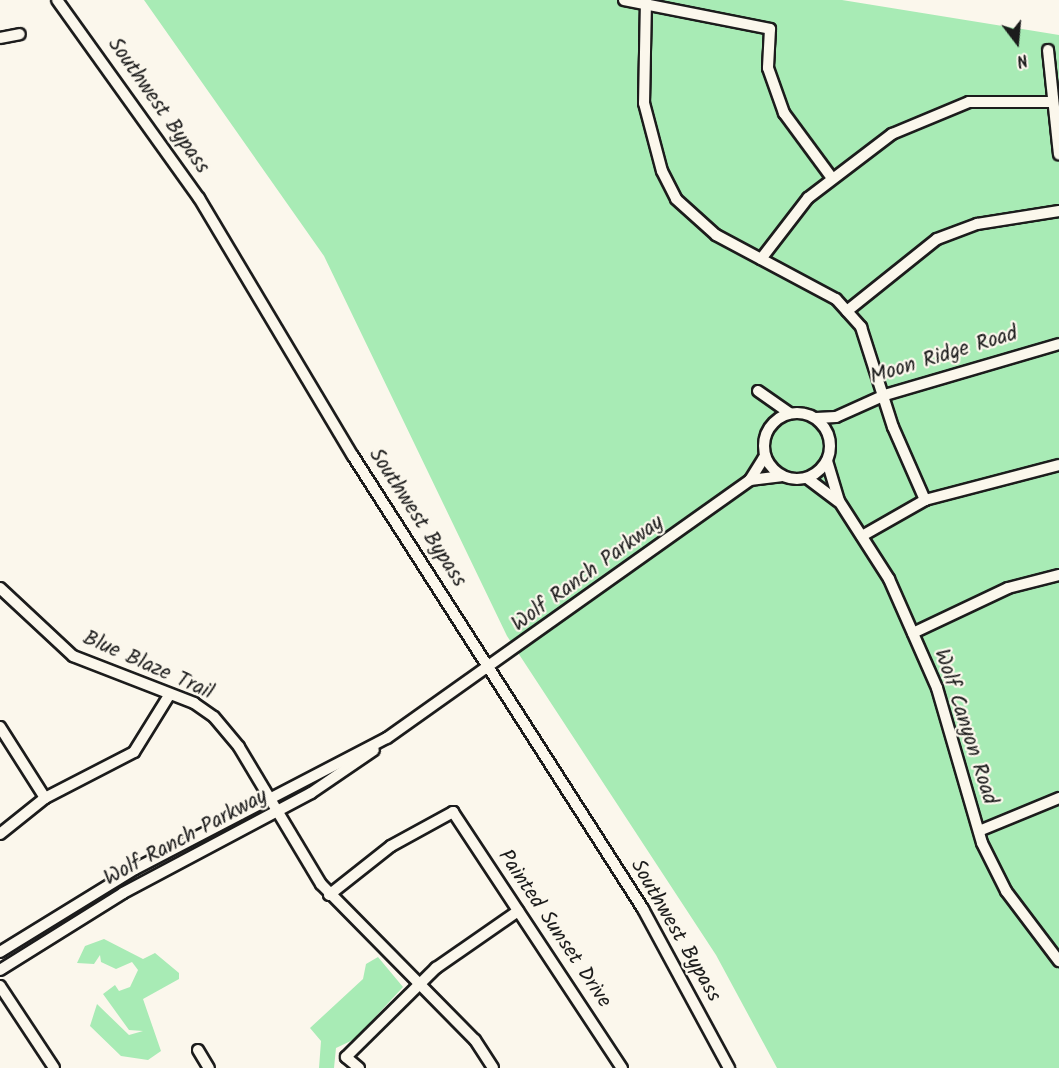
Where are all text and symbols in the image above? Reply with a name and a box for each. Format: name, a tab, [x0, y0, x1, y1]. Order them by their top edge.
north arrow	[987, 12, 1047, 72]
street label: Southwest Bypass	[102, 33, 214, 179]
text: N	[1014, 46, 1030, 73]
street label: Moon Ridge Road	[867, 322, 1021, 390]
street label: Southwest Bypass	[363, 444, 471, 592]
street label: Wolf Ranch Parkway	[507, 510, 669, 638]
street label: Blue Blaze Trail	[79, 626, 217, 706]
street label: Wolf Canyon Road	[928, 646, 1002, 808]
street label: Wolf Ranch Parkway	[100, 784, 272, 892]
street label: Painted Sunset Drive	[492, 845, 616, 1013]
street label: Southwest Bypass	[624, 855, 726, 1007]

